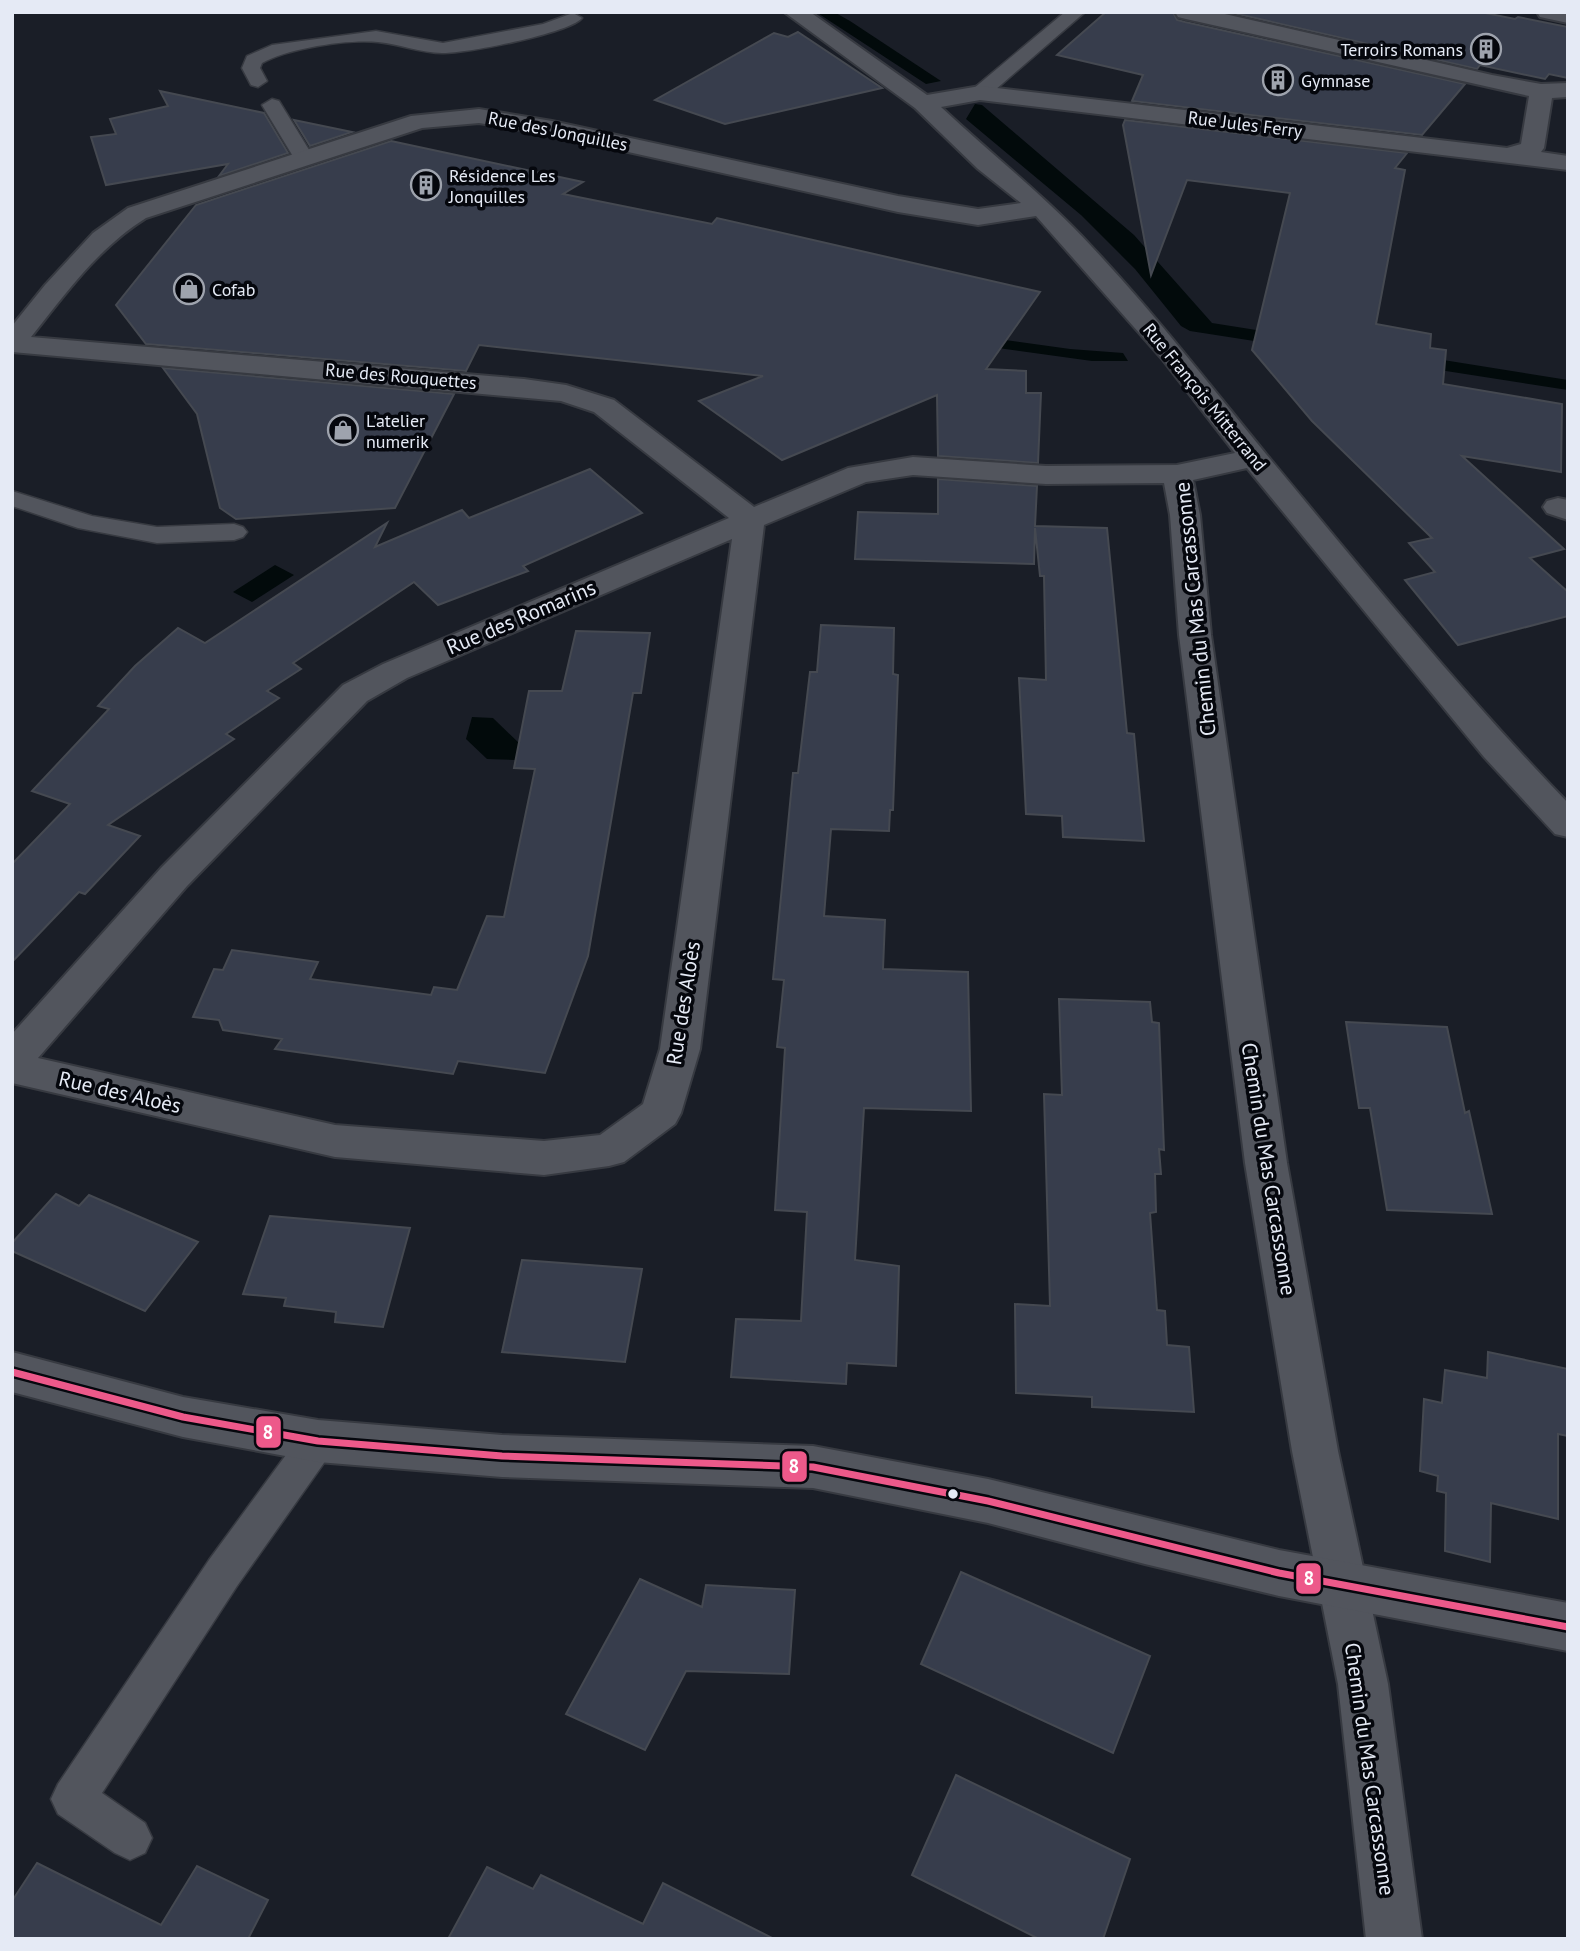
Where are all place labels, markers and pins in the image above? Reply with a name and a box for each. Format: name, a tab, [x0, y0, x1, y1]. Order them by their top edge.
building icon: Terroirs Romans	[1469, 32, 1503, 66]
place label: Terroirs Romans	[1340, 38, 1463, 61]
building icon: Gymnase	[1261, 63, 1295, 97]
place label: Gymnase	[1301, 69, 1371, 92]
place label: Résidence Les Jonquilles	[448, 164, 556, 208]
building icon: Résidence Les Jonquilles	[409, 168, 443, 202]
shop icon: Cofab	[172, 272, 206, 306]
place label: Cofab	[212, 278, 255, 301]
place label: L'atelier numerik	[366, 409, 429, 453]
shop icon: L'atelier numerik	[326, 413, 360, 447]
unlabelled marker	[946, 1487, 960, 1501]

